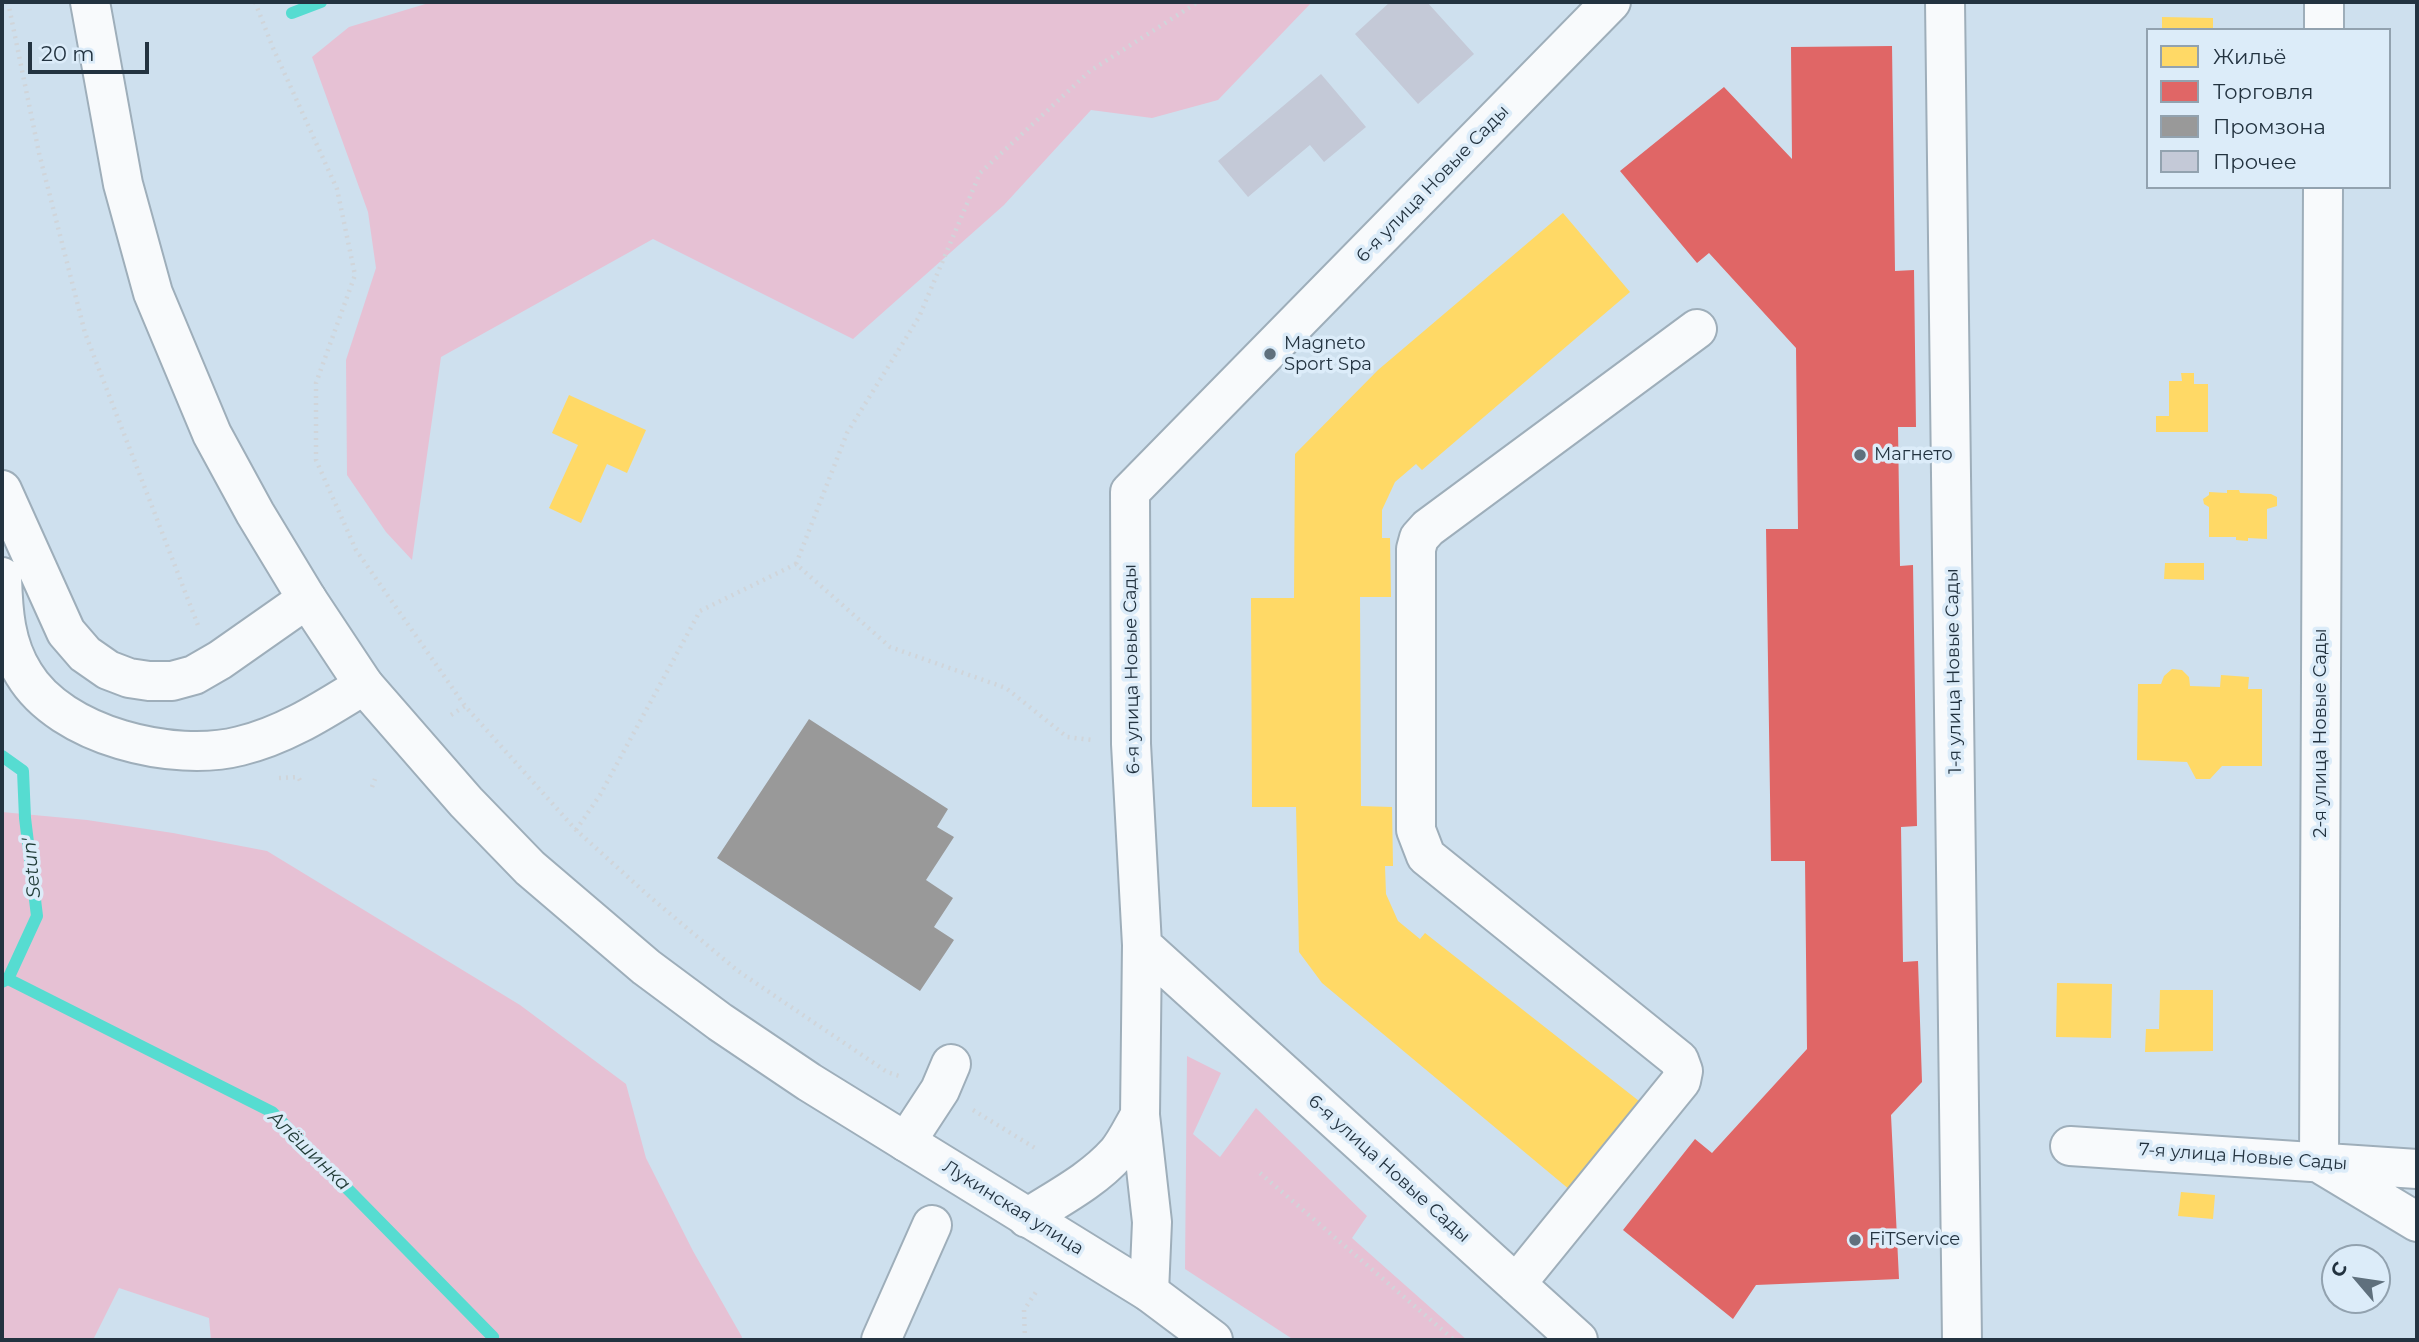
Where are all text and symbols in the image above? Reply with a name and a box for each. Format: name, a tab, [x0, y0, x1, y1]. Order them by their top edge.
scale bar	[32, 28, 152, 72]
legend	[2146, 28, 2391, 189]
text: 20 m	[41, 41, 95, 66]
text: Жильё	[2213, 44, 2287, 69]
text: Торговля	[2213, 79, 2314, 104]
street label: 6-я улица Новые Сады	[1352, 101, 1514, 267]
text: Промзона	[2213, 114, 2326, 139]
text: Прочее	[2213, 149, 2297, 174]
place label: Magneto Sport Spa	[1284, 333, 1372, 376]
marker: Magneto Sport Spa	[1262, 346, 1278, 362]
place label: Магнето	[1874, 444, 1953, 466]
marker: Магнето	[1852, 447, 1868, 463]
street label: 6-я улица Новые Сады	[1119, 564, 1145, 774]
street label: 1-я улица Новые Сады	[1941, 568, 1967, 774]
street label: 2-я улица Новые Сады	[2310, 628, 2332, 838]
water label: Setun'	[18, 837, 46, 899]
street label: 6-я улица Новые Сады	[1304, 1091, 1474, 1247]
water label: Алёшинка	[263, 1106, 355, 1196]
street label: 7-я улица Новые Сады	[2138, 1139, 2348, 1175]
street label: Лукинская улица	[939, 1156, 1087, 1260]
place label: FiTService	[1869, 1229, 1960, 1251]
marker: FiTService	[1847, 1232, 1863, 1248]
north arrow	[2321, 1244, 2391, 1314]
text: С	[2326, 1258, 2352, 1281]

